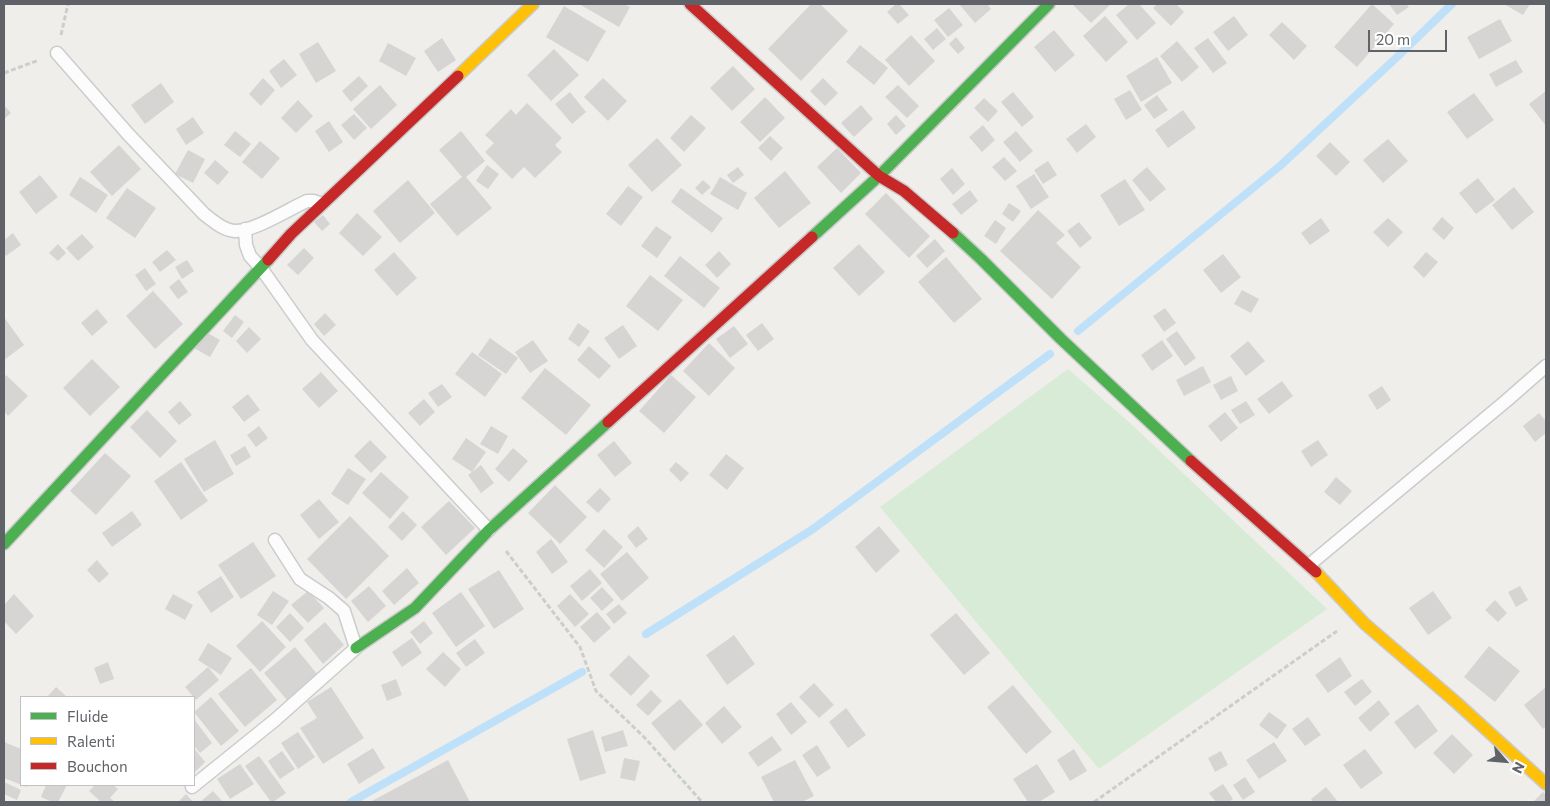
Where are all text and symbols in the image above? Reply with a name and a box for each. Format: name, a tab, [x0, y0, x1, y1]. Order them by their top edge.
scale bar	[1370, 20, 1449, 52]
text: 20 m	[1376, 30, 1410, 48]
legend	[20, 696, 195, 786]
text: Fluide	[67, 707, 108, 725]
text: Ralenti	[67, 732, 115, 750]
north arrow	[1480, 736, 1530, 786]
text: Bouchon	[67, 757, 128, 775]
text: N	[1509, 760, 1529, 777]

